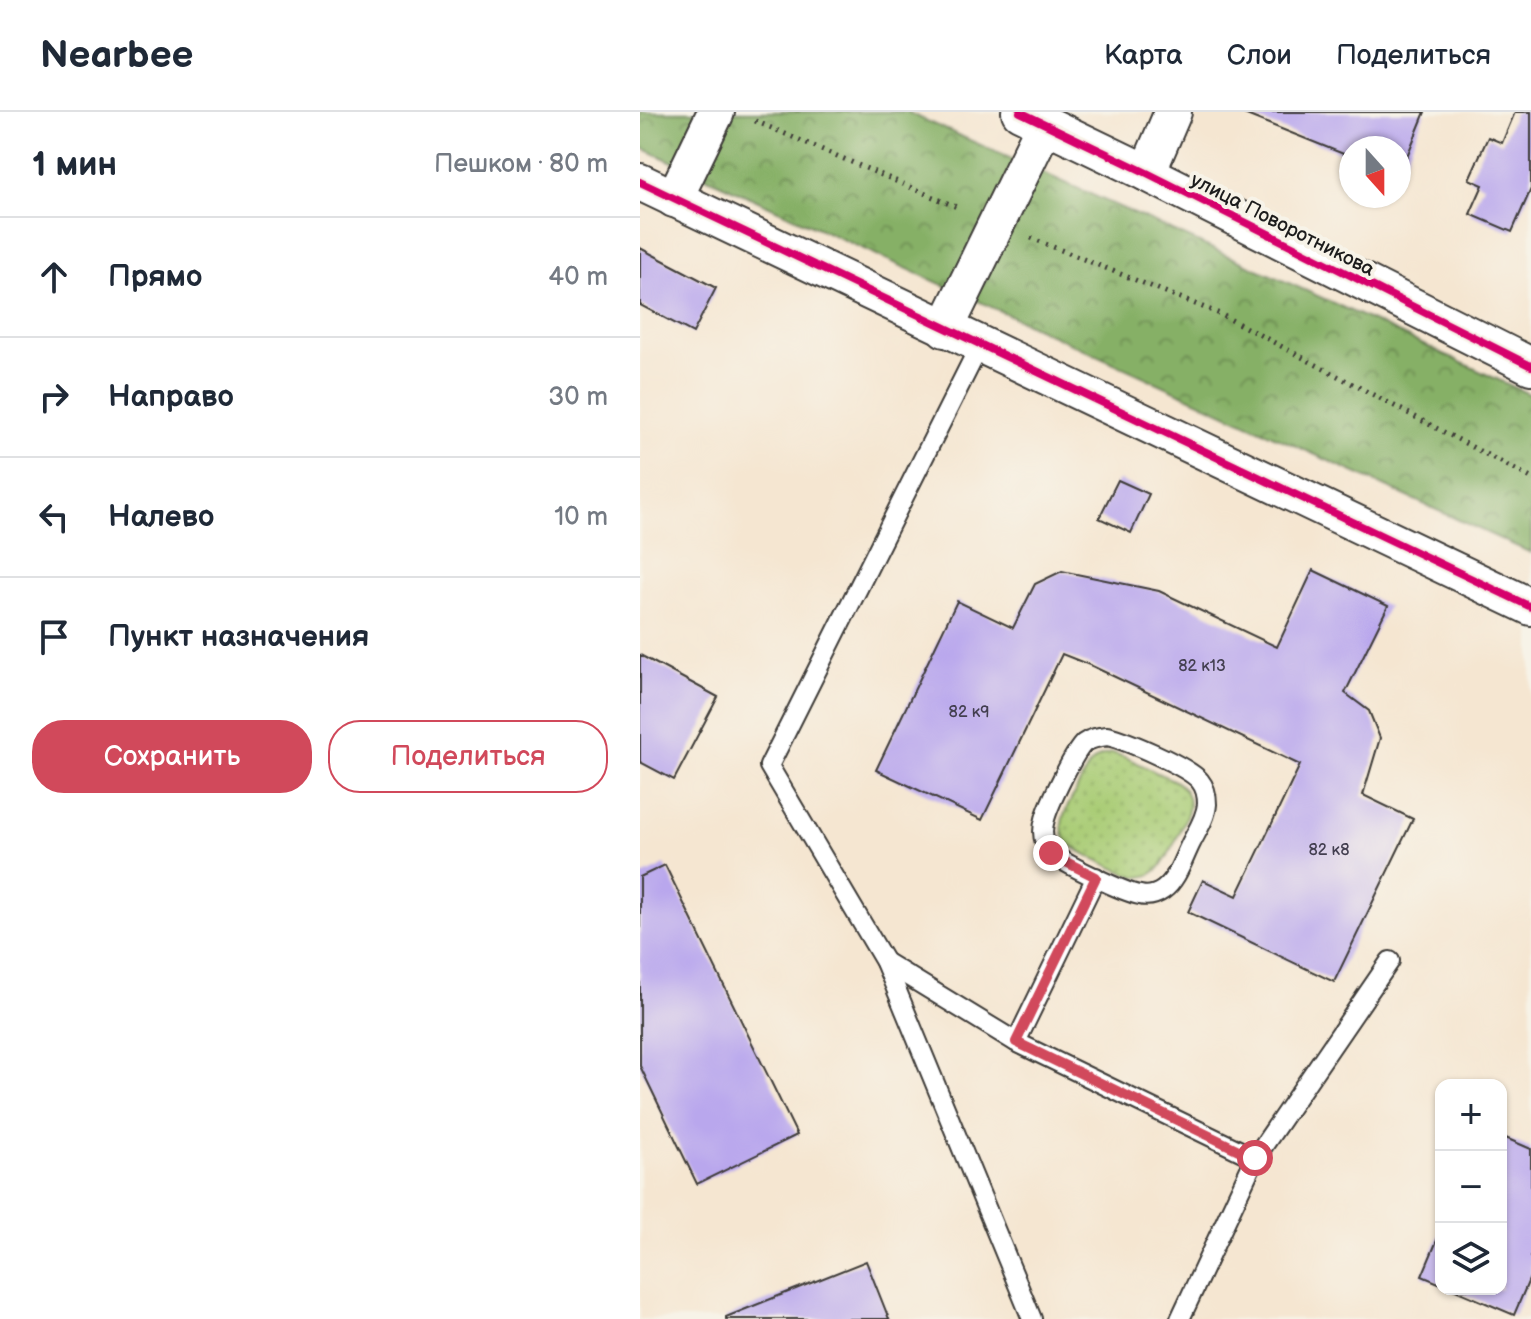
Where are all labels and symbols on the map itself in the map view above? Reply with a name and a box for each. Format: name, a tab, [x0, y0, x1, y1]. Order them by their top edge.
north arrow	[1339, 136, 1411, 208]
street label: улица Поворотникова	[1187, 168, 1379, 282]
house number: 82 к13	[1178, 657, 1226, 676]
house number: 82 к9	[949, 703, 989, 722]
route end	[1033, 835, 1069, 871]
house number: 82 к8	[1309, 841, 1349, 860]
route start	[1237, 1140, 1273, 1176]

